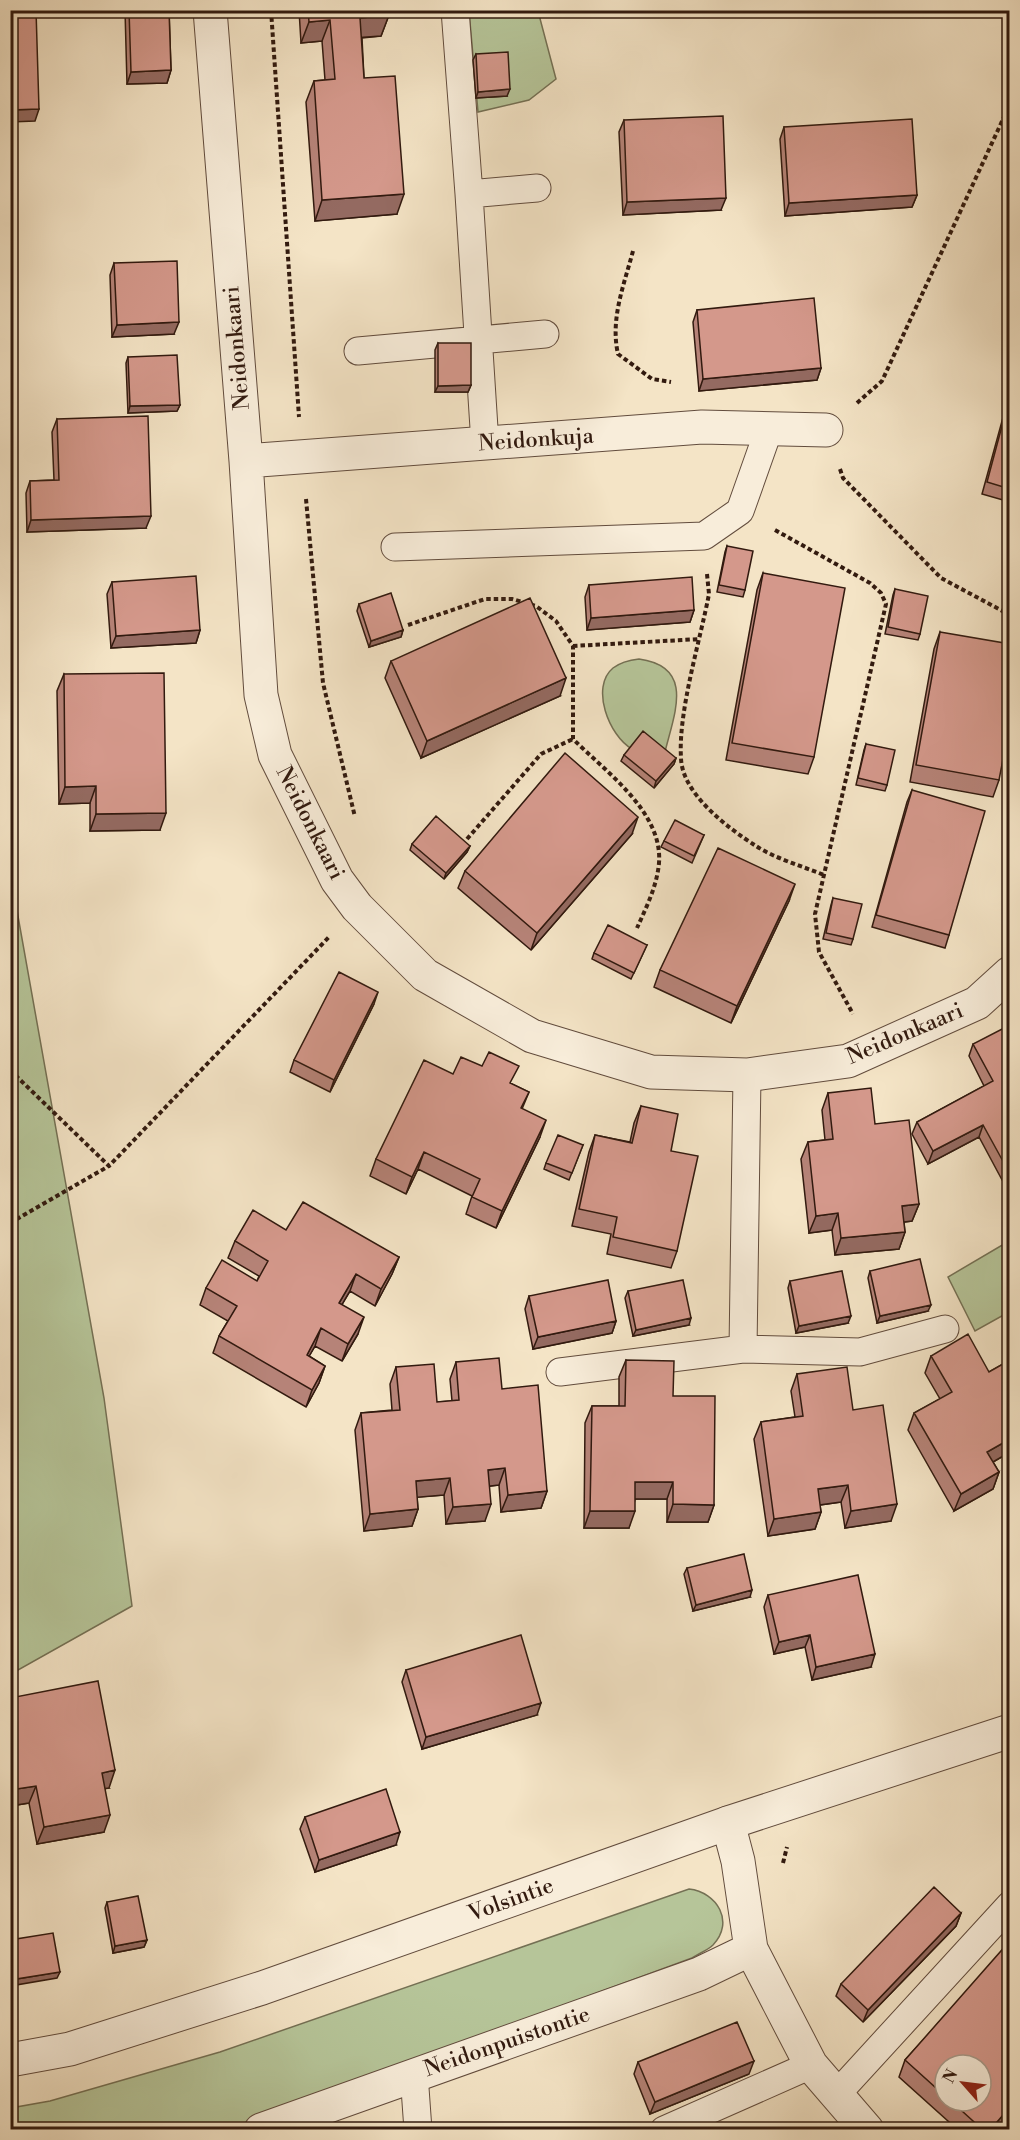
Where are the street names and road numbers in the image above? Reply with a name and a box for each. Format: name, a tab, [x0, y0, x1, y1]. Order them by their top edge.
street label: Neidonkaari	[218, 285, 256, 411]
street label: Neidonkuja	[477, 422, 595, 457]
street label: Neidonkaari	[270, 762, 350, 884]
street label: Neidonkaari	[843, 997, 967, 1071]
street label: Volsintie	[464, 1872, 557, 1928]
street label: Neidonpuistontie	[420, 2001, 594, 2083]

